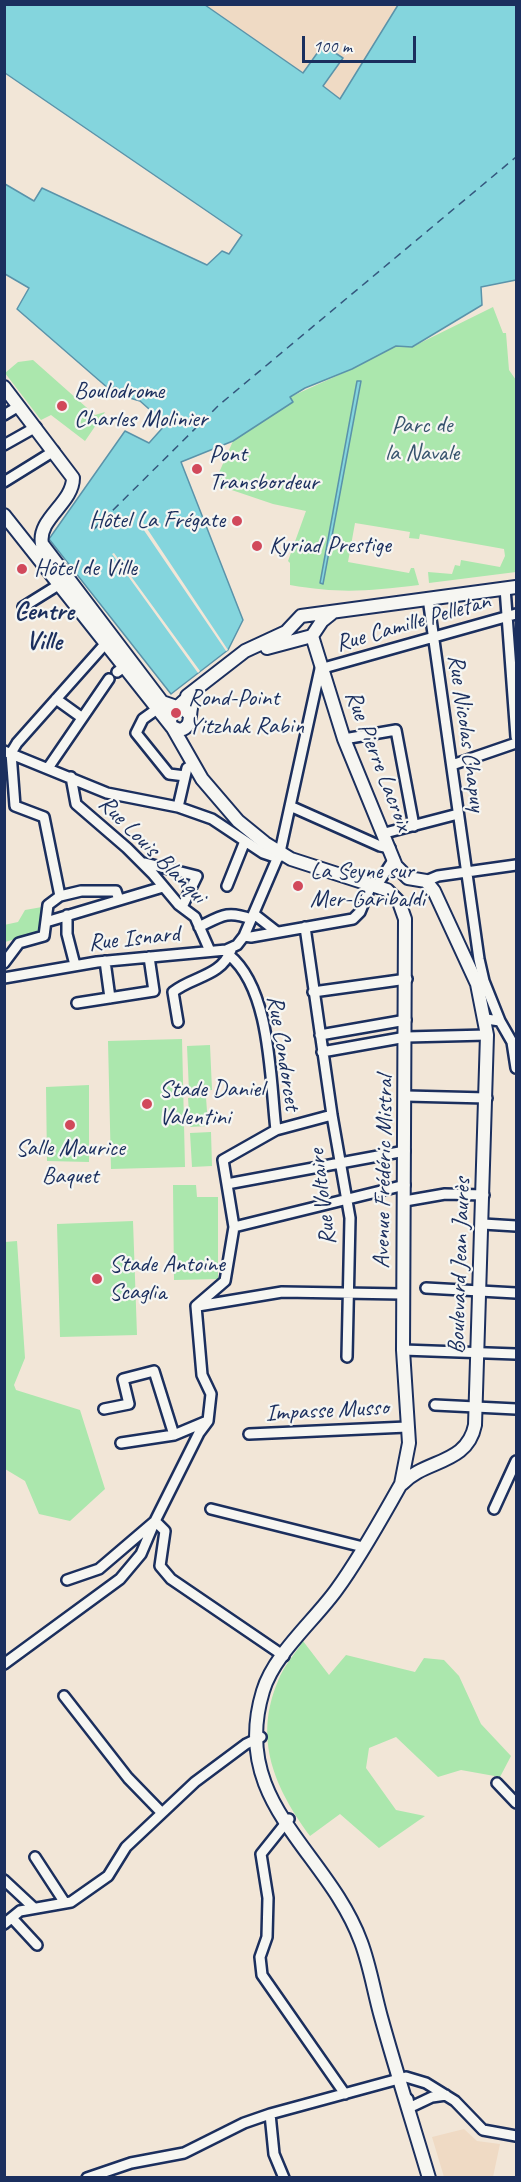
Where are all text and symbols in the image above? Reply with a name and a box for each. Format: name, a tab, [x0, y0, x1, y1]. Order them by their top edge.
scale bar	[305, 24, 419, 62]
text: 100 m	[313, 35, 352, 57]
place label: Boulodrome Charles Molinier	[74, 378, 207, 434]
marker: Boulodrome Charles Molinier	[55, 399, 69, 413]
park label: Parc de la Navale	[385, 412, 459, 468]
place label: Pont Transbordeur	[209, 441, 318, 497]
marker: Pont Transbordeur	[190, 462, 204, 476]
place label: Hôtel La Frégate	[89, 507, 225, 535]
marker: Hôtel La Frégate	[230, 514, 244, 528]
place label: Kyriad Prestige	[269, 532, 391, 560]
marker: Kyriad Prestige	[250, 539, 264, 553]
place label: Hôtel de Ville	[34, 555, 137, 583]
marker: Hôtel de Ville	[15, 562, 29, 576]
street label: Rue Camille Pelletan	[332, 587, 494, 659]
district label: Centre Ville	[14, 596, 74, 658]
street label: Rue Nicolas Chapuy	[441, 653, 491, 813]
place label: Rond-Point Yitzhak Rabin	[188, 685, 304, 741]
street label: Rue Pierre Lacroix	[338, 687, 418, 835]
marker: Rond-Point Yitzhak Rabin	[169, 706, 183, 720]
street label: Rue Louis Blanqui	[92, 790, 212, 910]
place label: La Seyne sur Mer-Garibaldi	[310, 858, 425, 914]
marker: La Seyne sur Mer-Garibaldi	[291, 879, 305, 893]
street label: Rue Isnard	[87, 920, 181, 958]
street label: Rue Condorcet	[260, 993, 306, 1113]
street label: Avenue Frédéric Mistral	[368, 1075, 400, 1269]
place label: Stade Daniel Valentini	[159, 1076, 264, 1132]
marker: Stade Daniel Valentini	[140, 1097, 154, 1111]
marker: Salle Maurice Baquet	[63, 1118, 77, 1132]
place label: Salle Maurice Baquet	[15, 1135, 125, 1191]
street label: Rue Voltaire	[303, 1147, 343, 1247]
street label: Boulevard Jean Jaurès	[443, 1177, 477, 1355]
place label: Stade Antoine Scaglia	[109, 1251, 225, 1307]
marker: Stade Antoine Scaglia	[90, 1272, 104, 1286]
street label: Impasse Musso	[265, 1393, 389, 1429]

